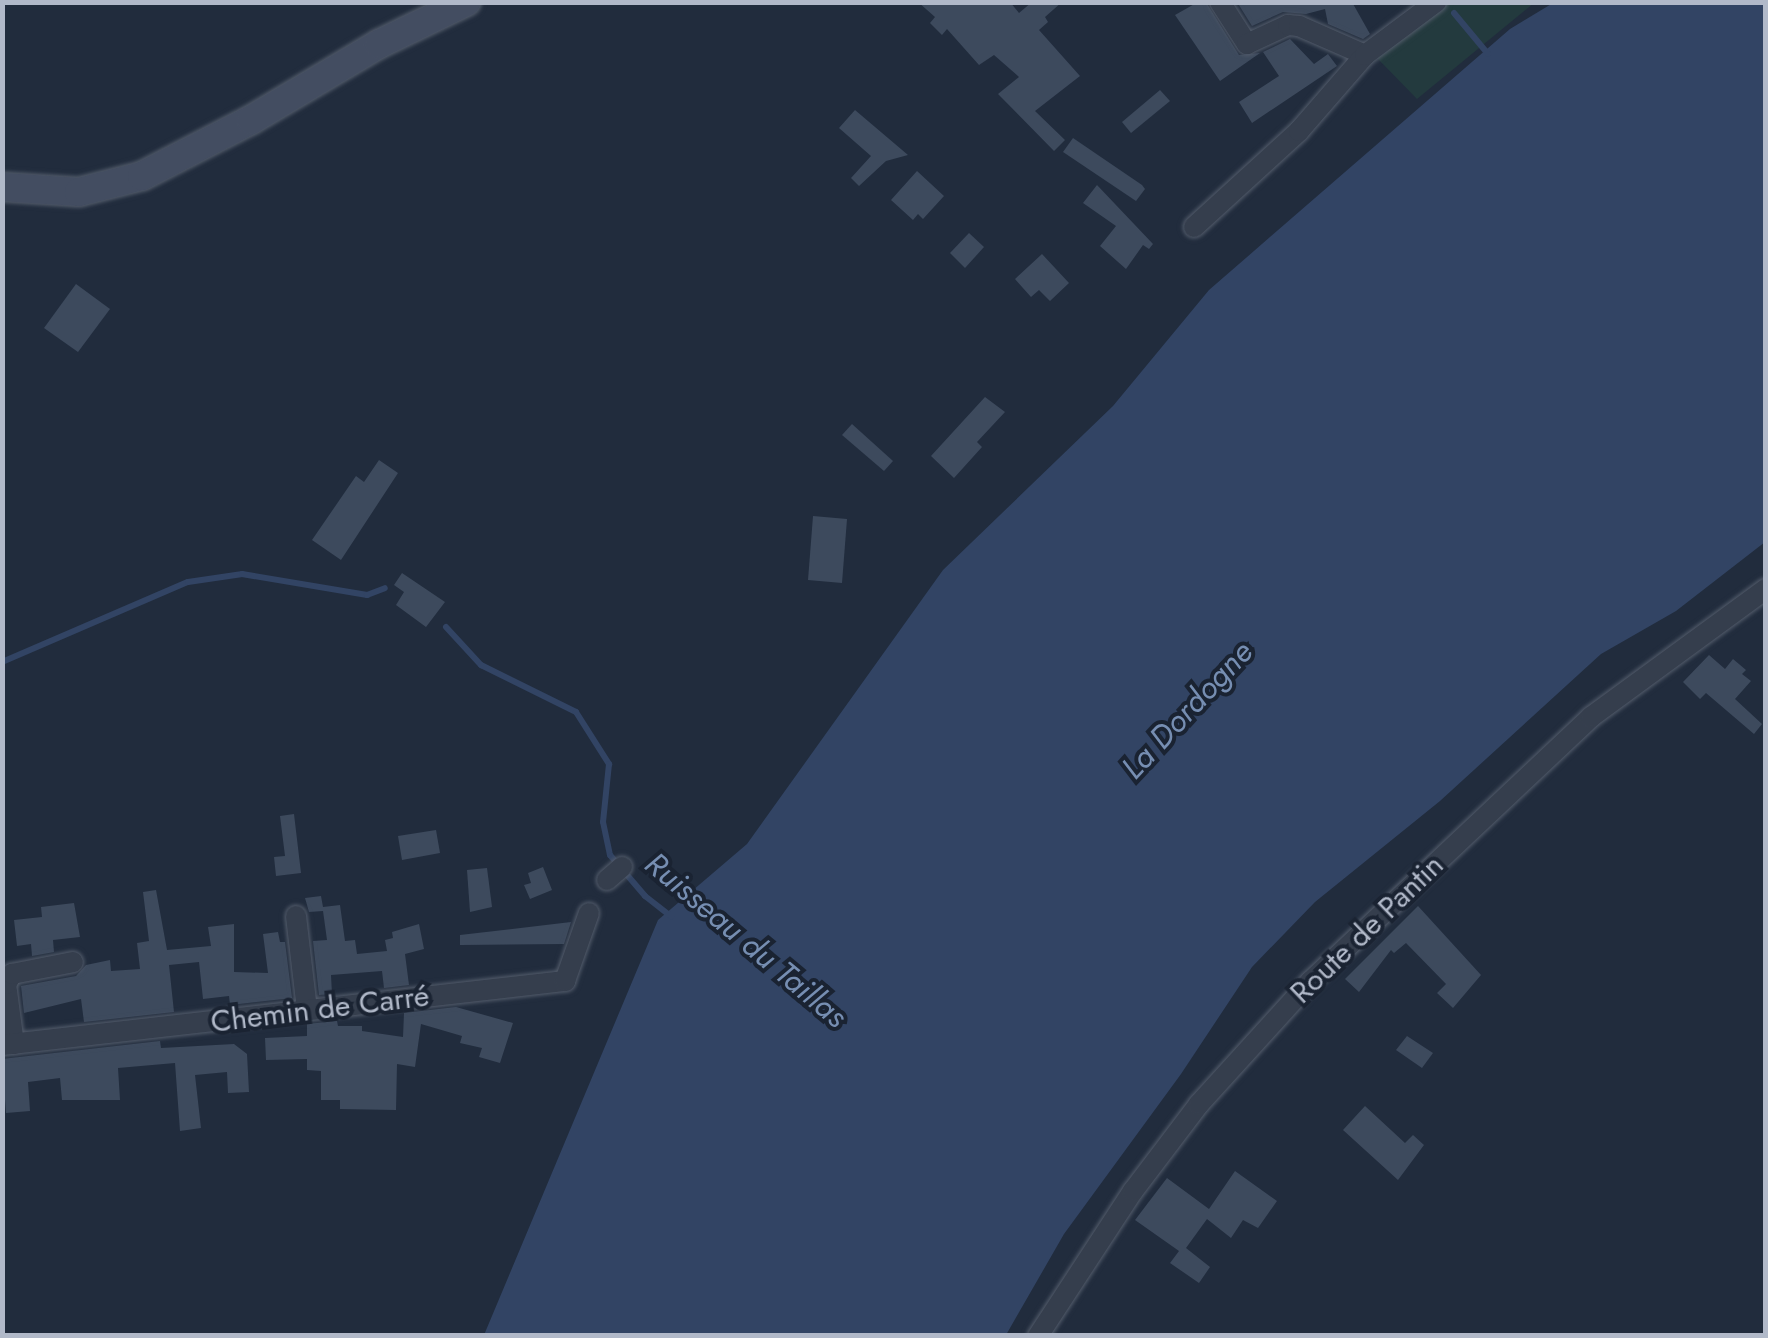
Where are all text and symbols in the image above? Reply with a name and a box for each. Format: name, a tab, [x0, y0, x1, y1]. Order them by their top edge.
water label: La Dordogne	[1113, 633, 1261, 787]
water label: Ruisseau du Taillas	[637, 844, 855, 1036]
street label: Route de Pantin	[1283, 847, 1451, 1011]
street label: Chemin de Carré	[209, 978, 431, 1040]

